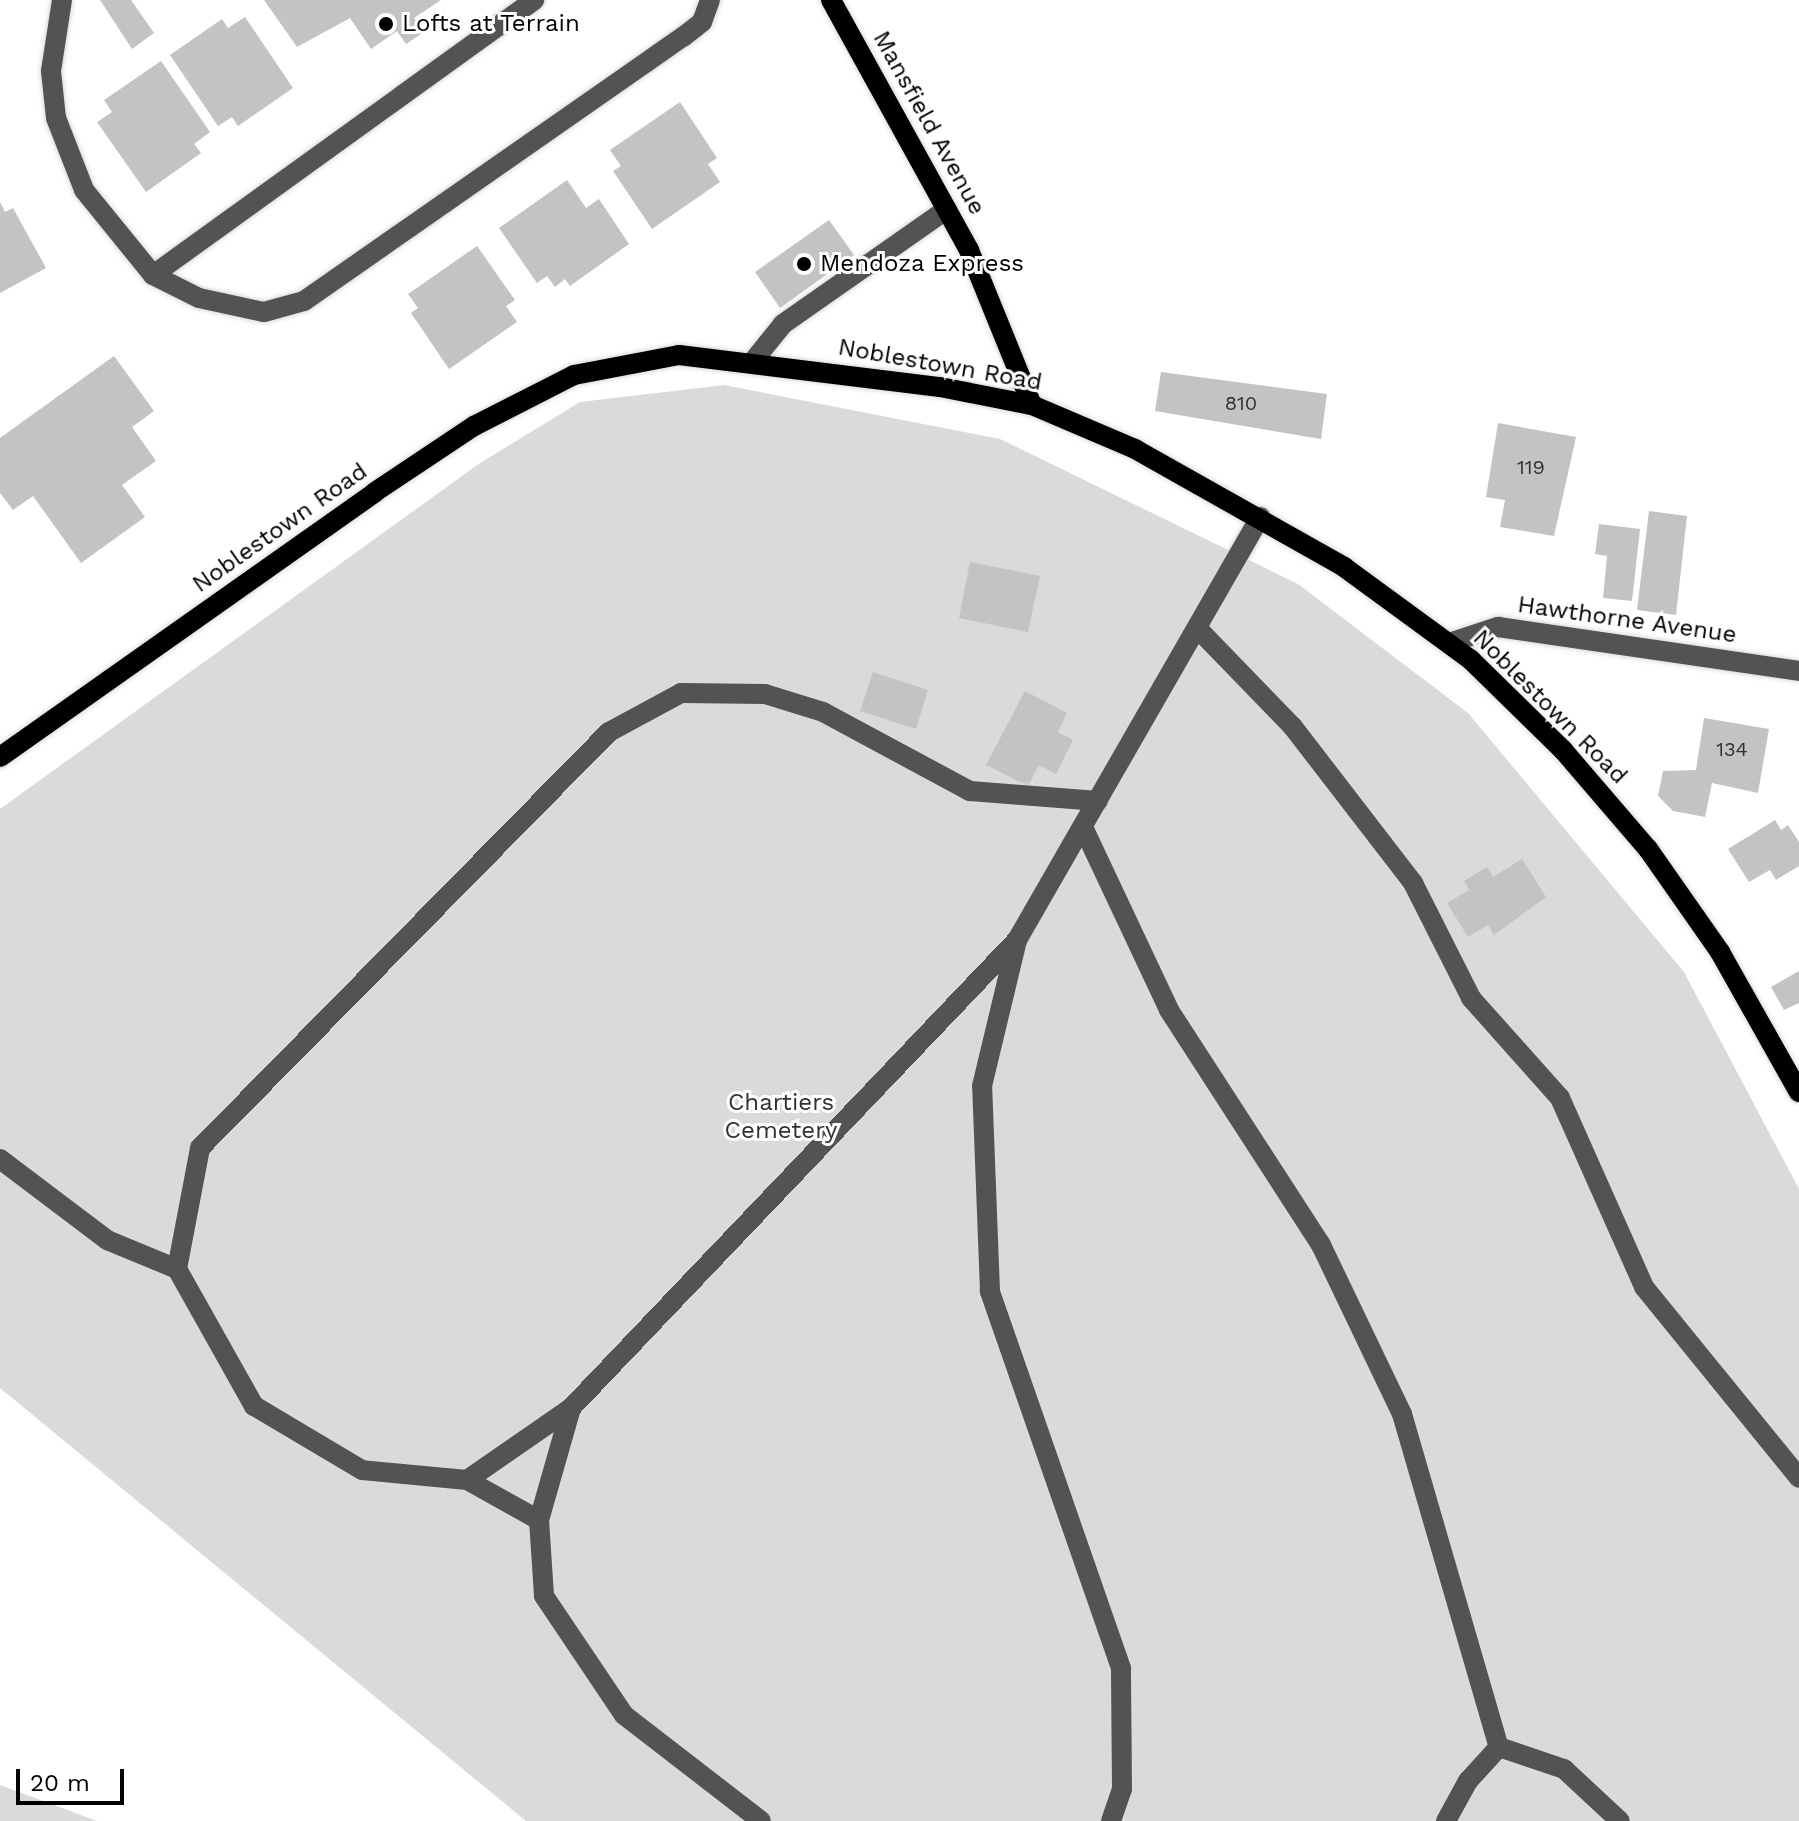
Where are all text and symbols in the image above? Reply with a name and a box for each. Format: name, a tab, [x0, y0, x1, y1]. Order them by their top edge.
place label: Lofts at Terrain	[402, 10, 580, 38]
marker: Lofts at Terrain	[377, 15, 395, 33]
street label: Mansfield Avenue	[866, 26, 992, 220]
place label: Mendoza Express	[820, 250, 1025, 278]
marker: Mendoza Express	[795, 255, 813, 273]
street label: Noblestown Road	[836, 333, 1044, 397]
house number: 810	[1225, 391, 1257, 415]
house number: 119	[1517, 455, 1545, 479]
street label: Noblestown Road	[187, 457, 373, 599]
street label: Hawthorne Avenue	[1515, 590, 1739, 650]
street label: Noblestown Road	[1467, 624, 1633, 790]
house number: 134	[1716, 737, 1748, 761]
park label: Chartiers Cemetery	[725, 1089, 837, 1145]
scale bar	[20, 1753, 128, 1803]
text: 20 m	[30, 1769, 90, 1797]

